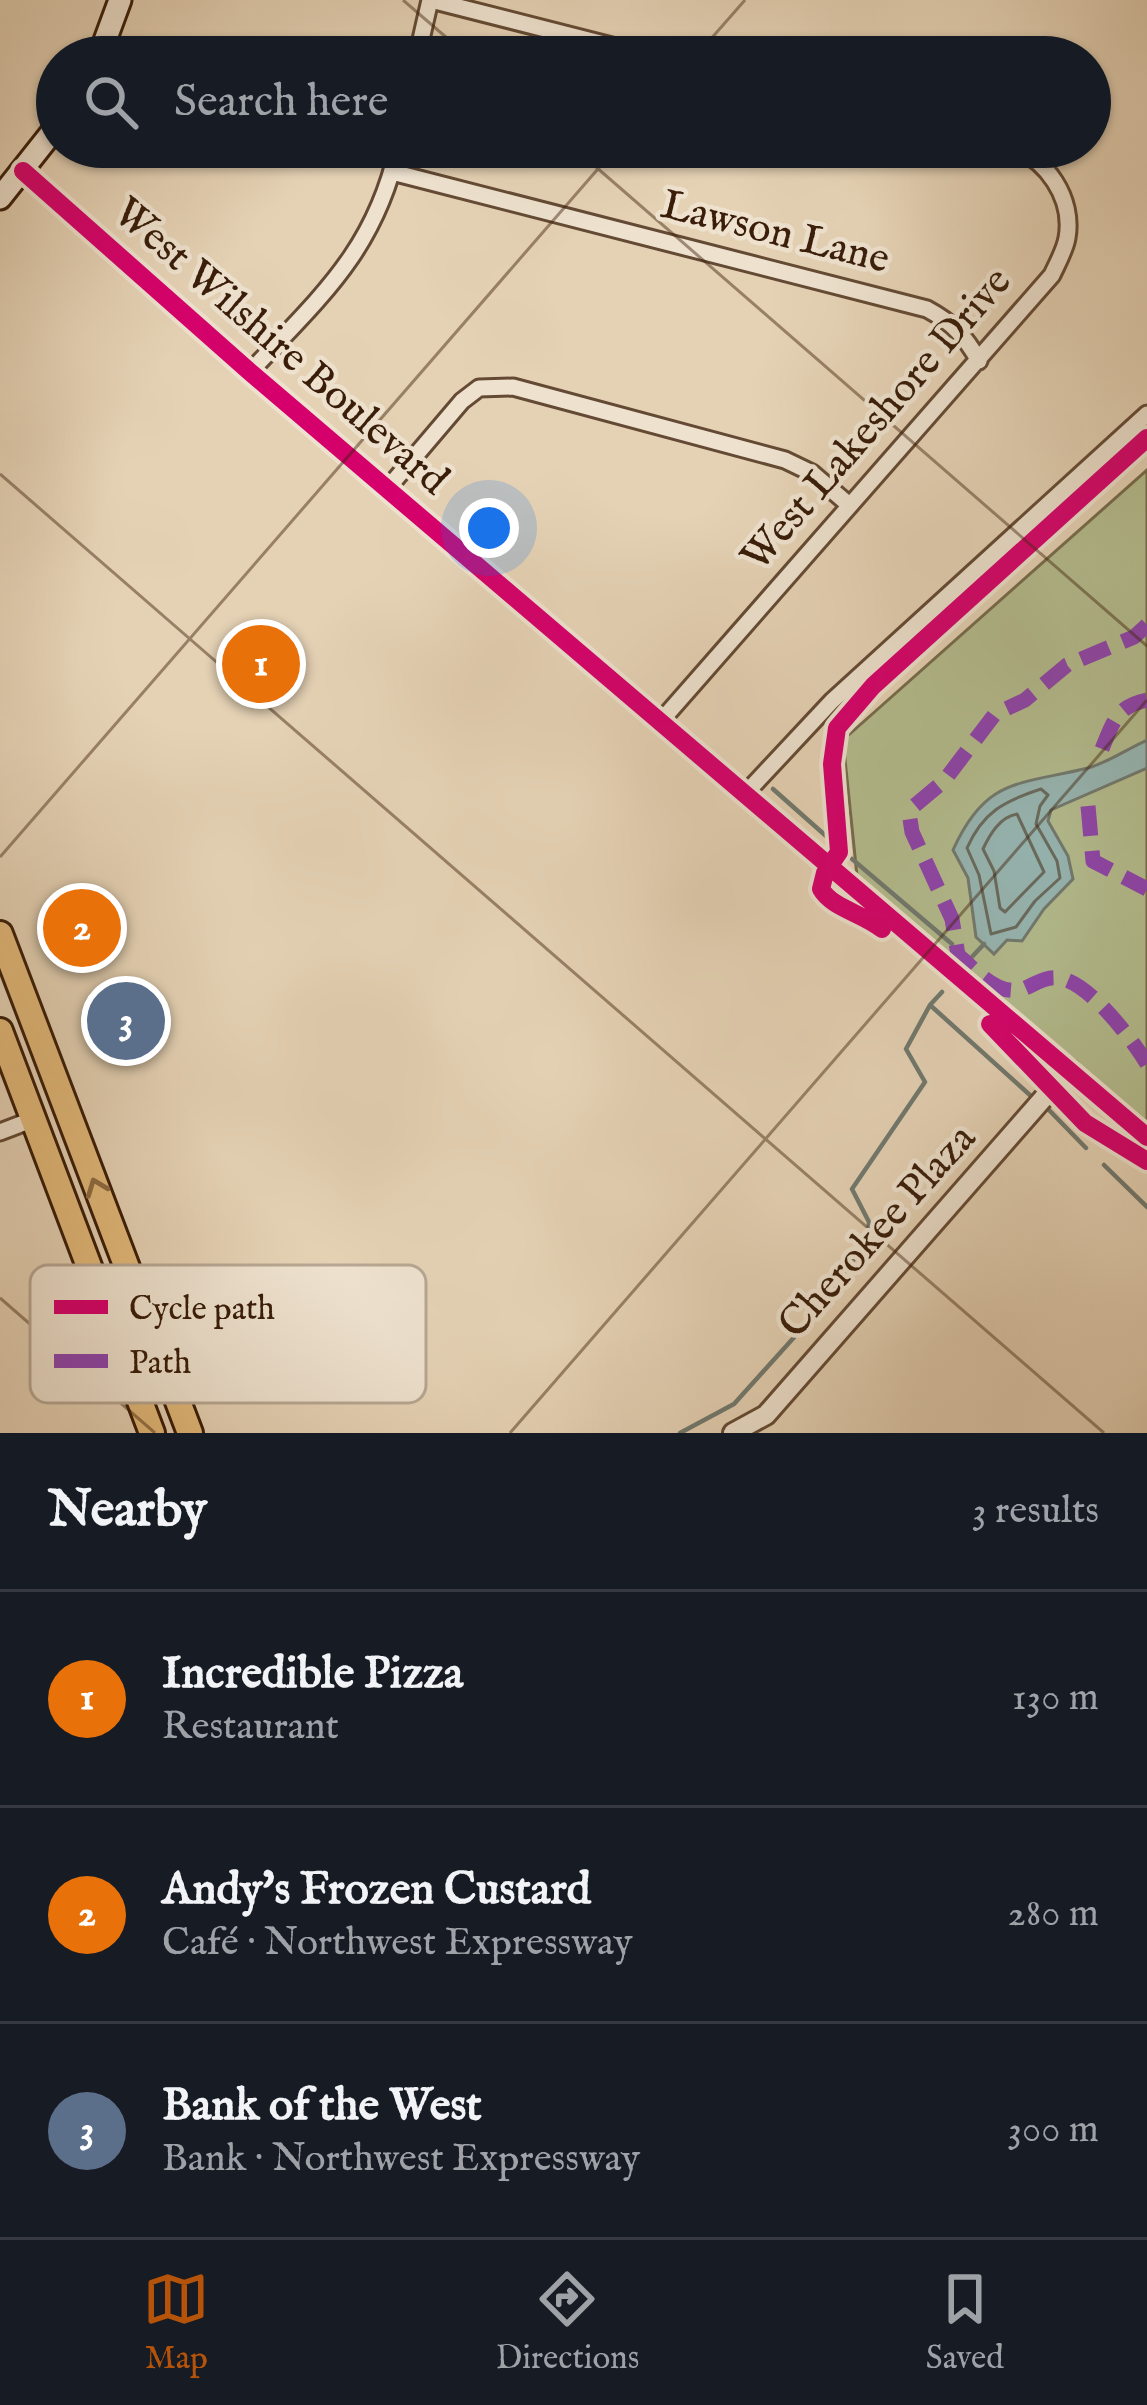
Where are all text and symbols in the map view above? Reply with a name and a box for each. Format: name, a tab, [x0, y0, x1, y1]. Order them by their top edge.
search box	[36, 36, 1111, 168]
icon: search	[78, 69, 144, 135]
text: Search here	[174, 74, 388, 131]
street label: Lawson Lane	[655, 179, 895, 287]
street label: West Wilshire Boulevard	[101, 187, 459, 508]
street label: West Lakeshore Drive	[730, 257, 1024, 583]
your location	[459, 498, 519, 558]
pin: 1	[222, 619, 300, 709]
pin: 2	[43, 883, 121, 973]
pin: 3	[87, 976, 165, 1066]
street label: Cherokee Plaza	[768, 1113, 989, 1350]
one-way arrow	[86, 1178, 111, 1199]
legend	[30, 1265, 426, 1403]
text: Cycle path	[129, 1289, 275, 1331]
text: Path	[129, 1343, 191, 1385]
text: Nearby	[48, 1479, 207, 1544]
text: 3 results	[972, 1487, 1099, 1536]
text: Incredible Pizza	[162, 1646, 463, 1703]
text: 1	[80, 1674, 94, 1723]
text: 130 m	[1012, 1674, 1099, 1723]
text: Restaurant	[162, 1703, 339, 1752]
text: Andy's Frozen Custard	[162, 1862, 591, 1919]
text: 2	[78, 1890, 96, 1939]
text: 280 m	[1008, 1890, 1099, 1939]
text: Café · Northwest Expressway	[162, 1919, 633, 1968]
text: Bank of the West	[162, 2078, 482, 2135]
text: 3	[80, 2106, 94, 2155]
text: 300 m	[1007, 2106, 1099, 2155]
text: Bank · Northwest Expressway	[162, 2135, 640, 2184]
tab: Map	[143, 2266, 209, 2380]
tab: Directions	[496, 2266, 639, 2380]
tab: Saved	[926, 2266, 1004, 2380]

